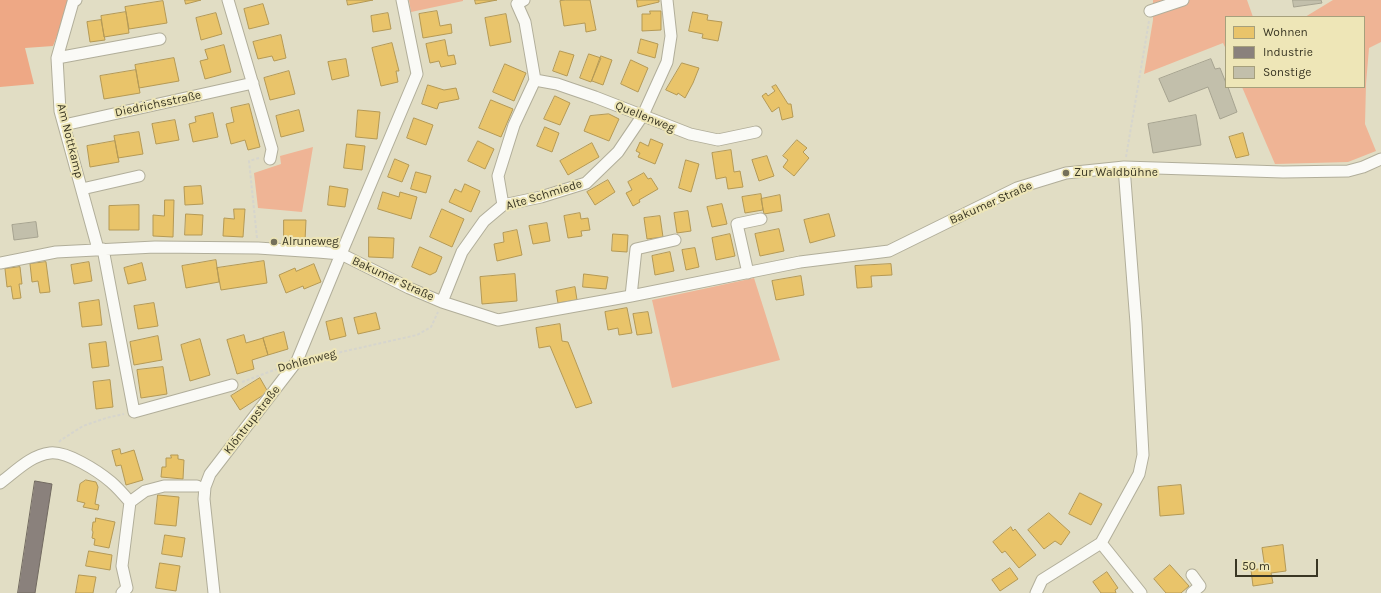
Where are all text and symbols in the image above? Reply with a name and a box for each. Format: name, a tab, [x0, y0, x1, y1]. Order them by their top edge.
legend	[1225, 16, 1365, 88]
text: Wohnen	[1263, 25, 1308, 39]
text: Industrie	[1263, 45, 1313, 59]
text: Sonstige	[1263, 65, 1311, 79]
street label: Diedrichsstraße	[114, 88, 202, 120]
street label: Quellenweg	[613, 99, 677, 135]
street label: Am Nottkamp	[54, 102, 86, 180]
place label: Zur Waldbühne	[1074, 166, 1158, 180]
marker: Zur Waldbühne	[1061, 168, 1071, 178]
street label: Alte Schmiede	[504, 177, 584, 213]
street label: Bakumer Straße	[947, 178, 1035, 228]
place label: Alruneweg	[282, 235, 339, 249]
marker: Alruneweg	[269, 237, 279, 247]
street label: Bakumer Straße	[350, 254, 436, 304]
street label: Dohlenweg	[276, 346, 338, 376]
street label: Klöntrupstraße	[221, 383, 283, 457]
scale bar	[1237, 551, 1320, 577]
text: 50 m	[1242, 559, 1270, 573]

